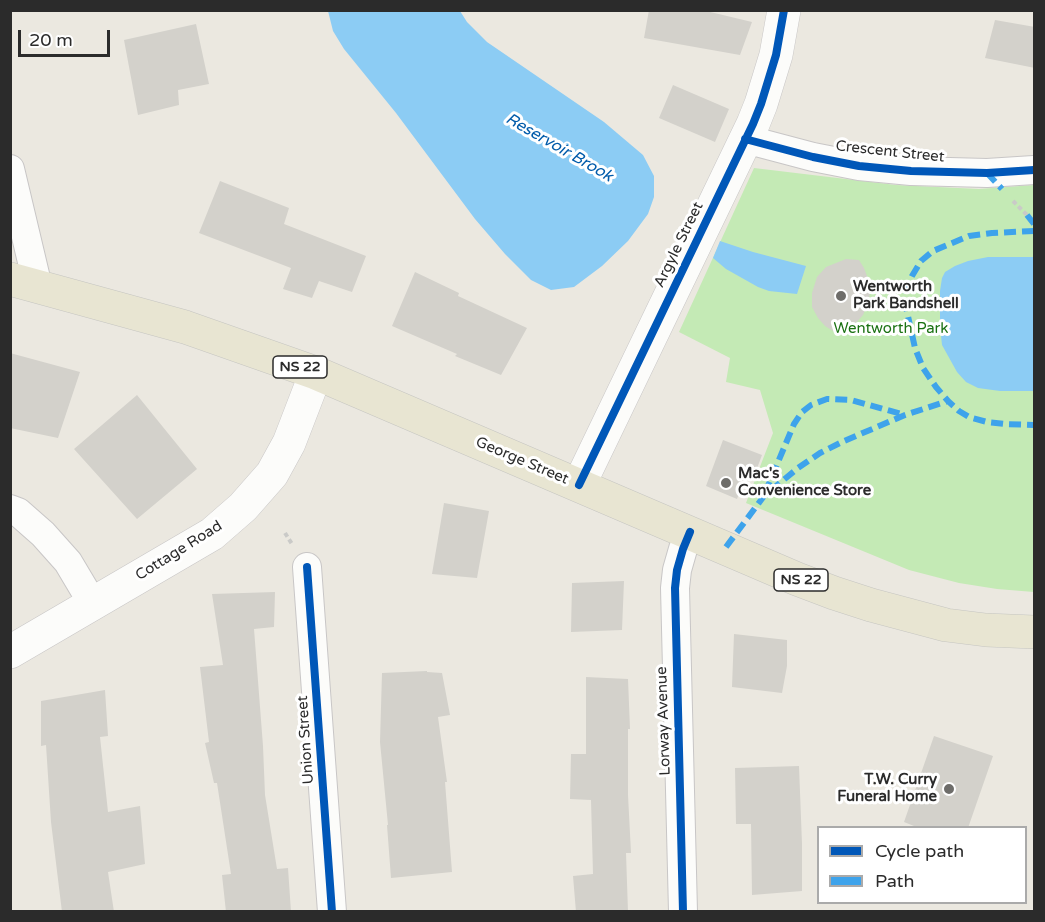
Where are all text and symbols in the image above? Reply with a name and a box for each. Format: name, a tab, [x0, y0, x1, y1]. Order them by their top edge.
scale bar	[21, 18, 112, 56]
text: 20 m	[29, 29, 73, 51]
water label: Reservoir Brook	[502, 110, 616, 186]
street label: Crescent Street	[835, 137, 945, 167]
street label: Argyle Street	[650, 199, 708, 291]
place label: Wentworth Park Bandshell	[853, 278, 959, 313]
marker: Wentworth Park Bandshell	[834, 289, 848, 303]
park label: Wentworth Park	[833, 320, 949, 338]
road number: NS 22	[273, 356, 327, 378]
street label: George Street	[473, 433, 571, 489]
place label: Mac's Convenience Store	[738, 465, 871, 500]
marker: Mac's Convenience Store	[719, 476, 733, 490]
street label: Cottage Road	[132, 517, 226, 585]
road number: NS 22	[774, 569, 828, 591]
street label: Lorway Avenue	[653, 666, 675, 776]
street label: Union Street	[294, 695, 318, 785]
place label: T.W. Curry Funeral Home	[837, 771, 937, 806]
marker: T.W. Curry Funeral Home	[942, 782, 956, 796]
legend	[817, 826, 1027, 904]
text: Cycle path	[875, 840, 964, 862]
text: Path	[875, 870, 914, 892]

